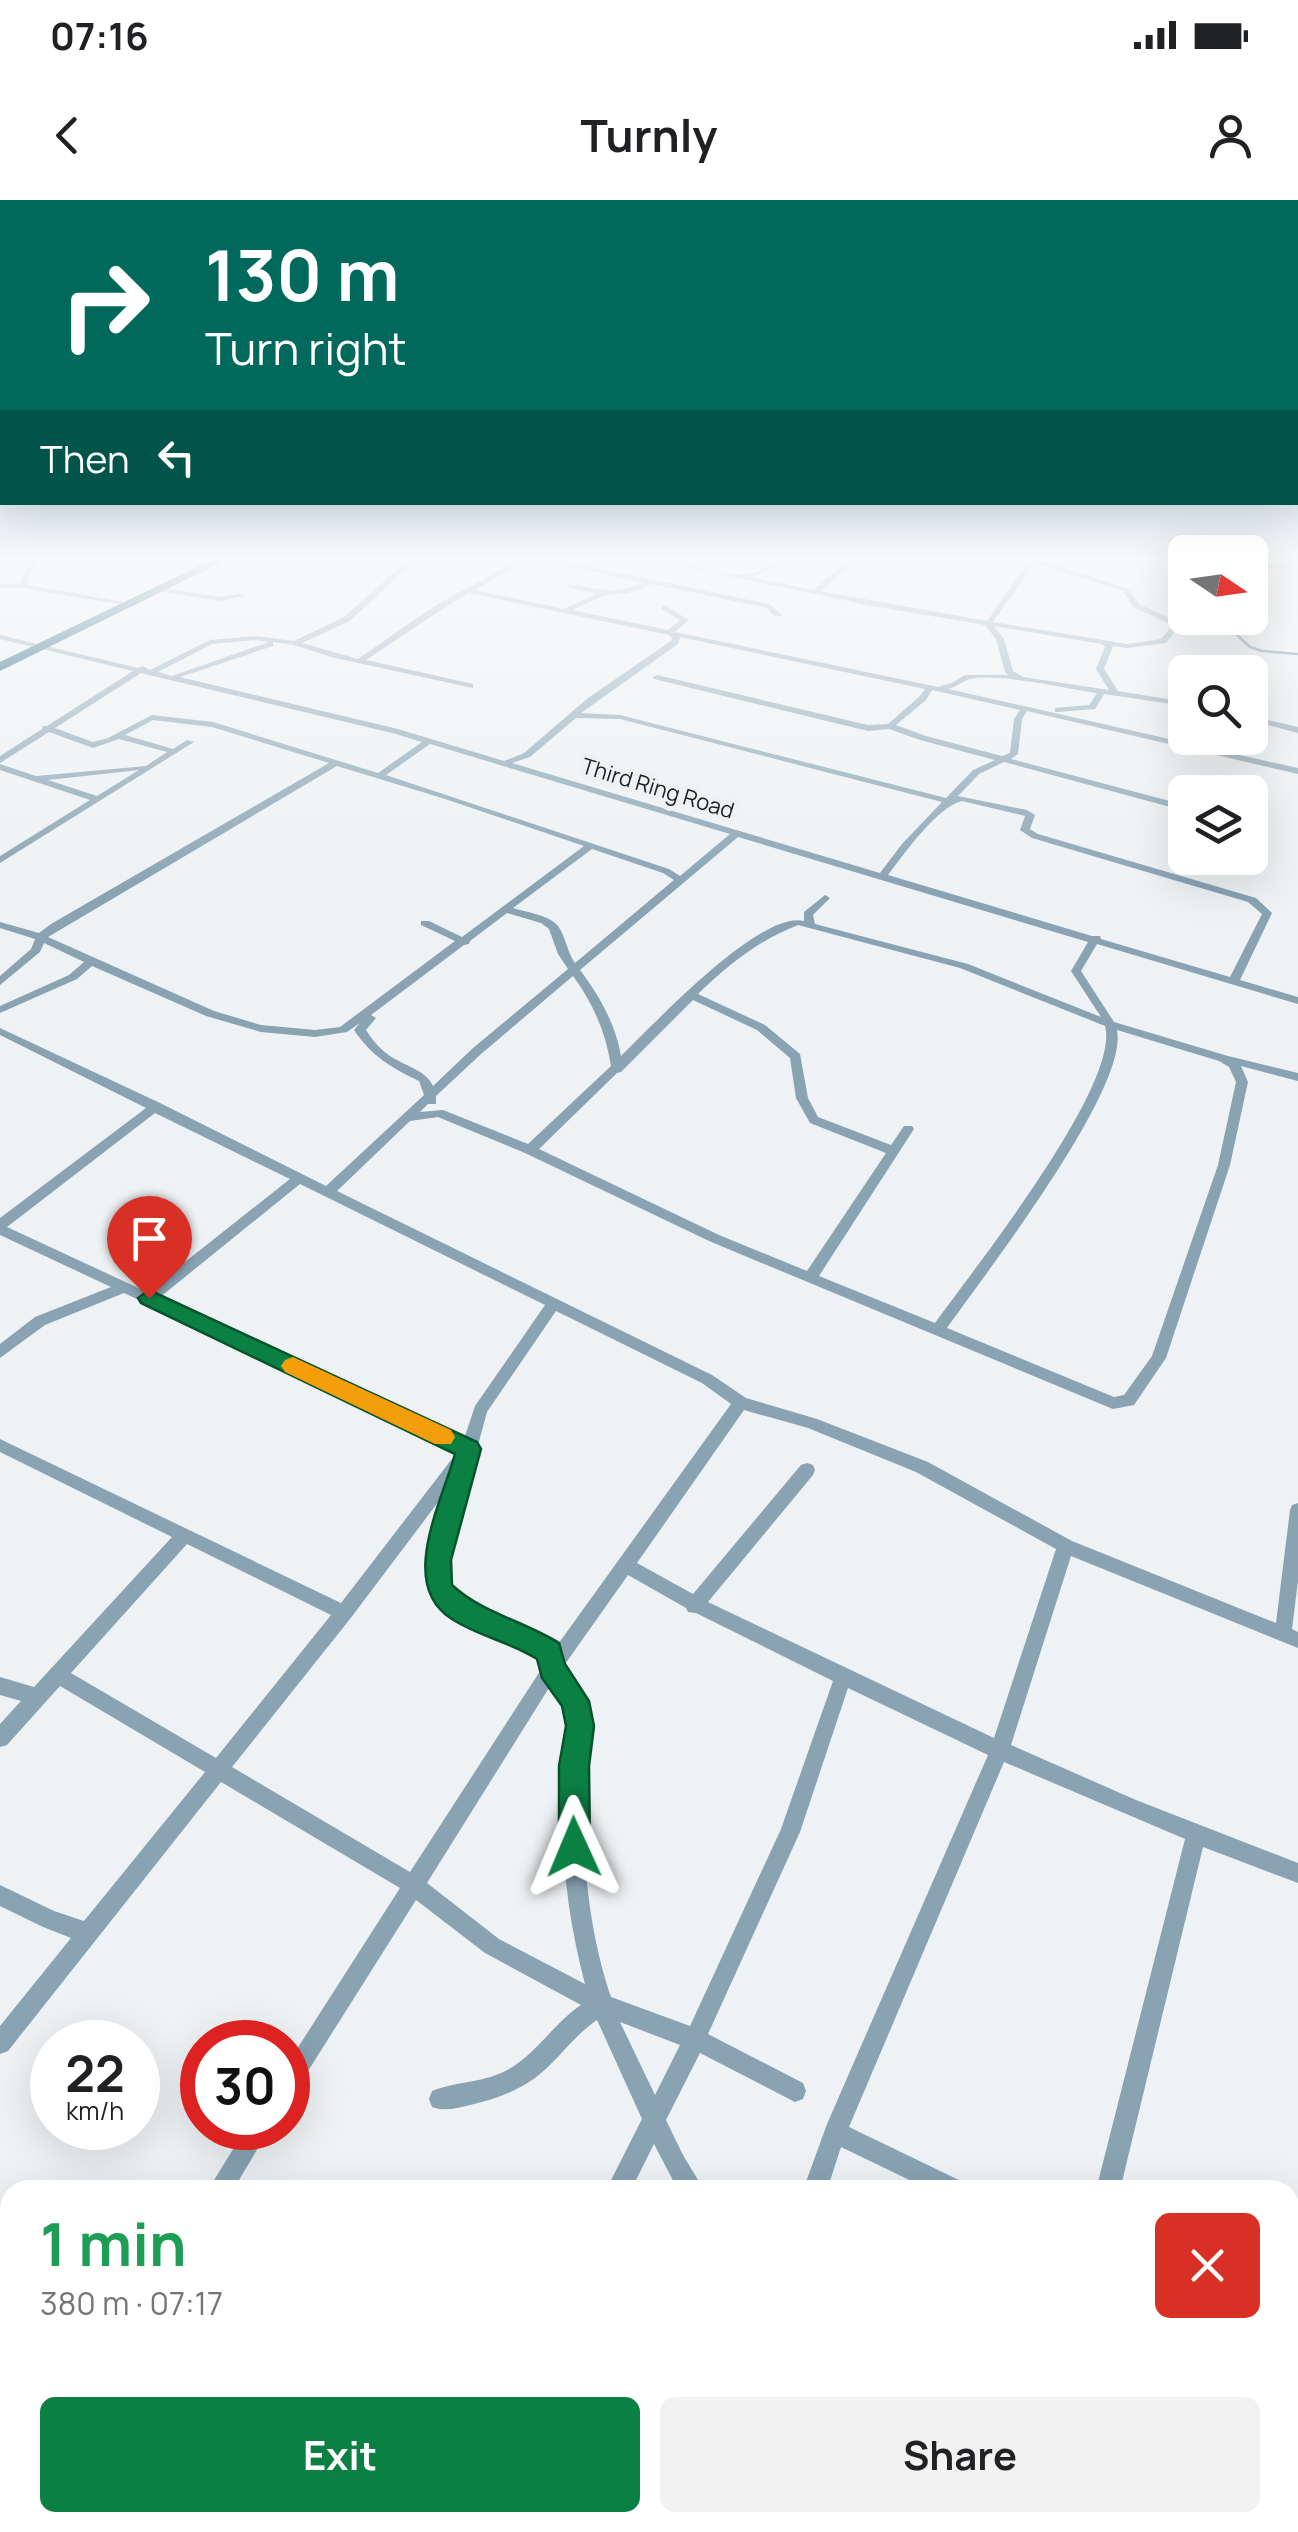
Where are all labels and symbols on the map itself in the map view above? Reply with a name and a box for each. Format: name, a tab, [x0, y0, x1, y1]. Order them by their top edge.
north arrow	[1168, 535, 1268, 635]
street label: Third Ring Road	[578, 751, 738, 825]
pin	[107, 1196, 192, 1299]
position arrow	[522, 1795, 626, 1899]
speed limit sign: 30	[180, 2020, 310, 2150]

